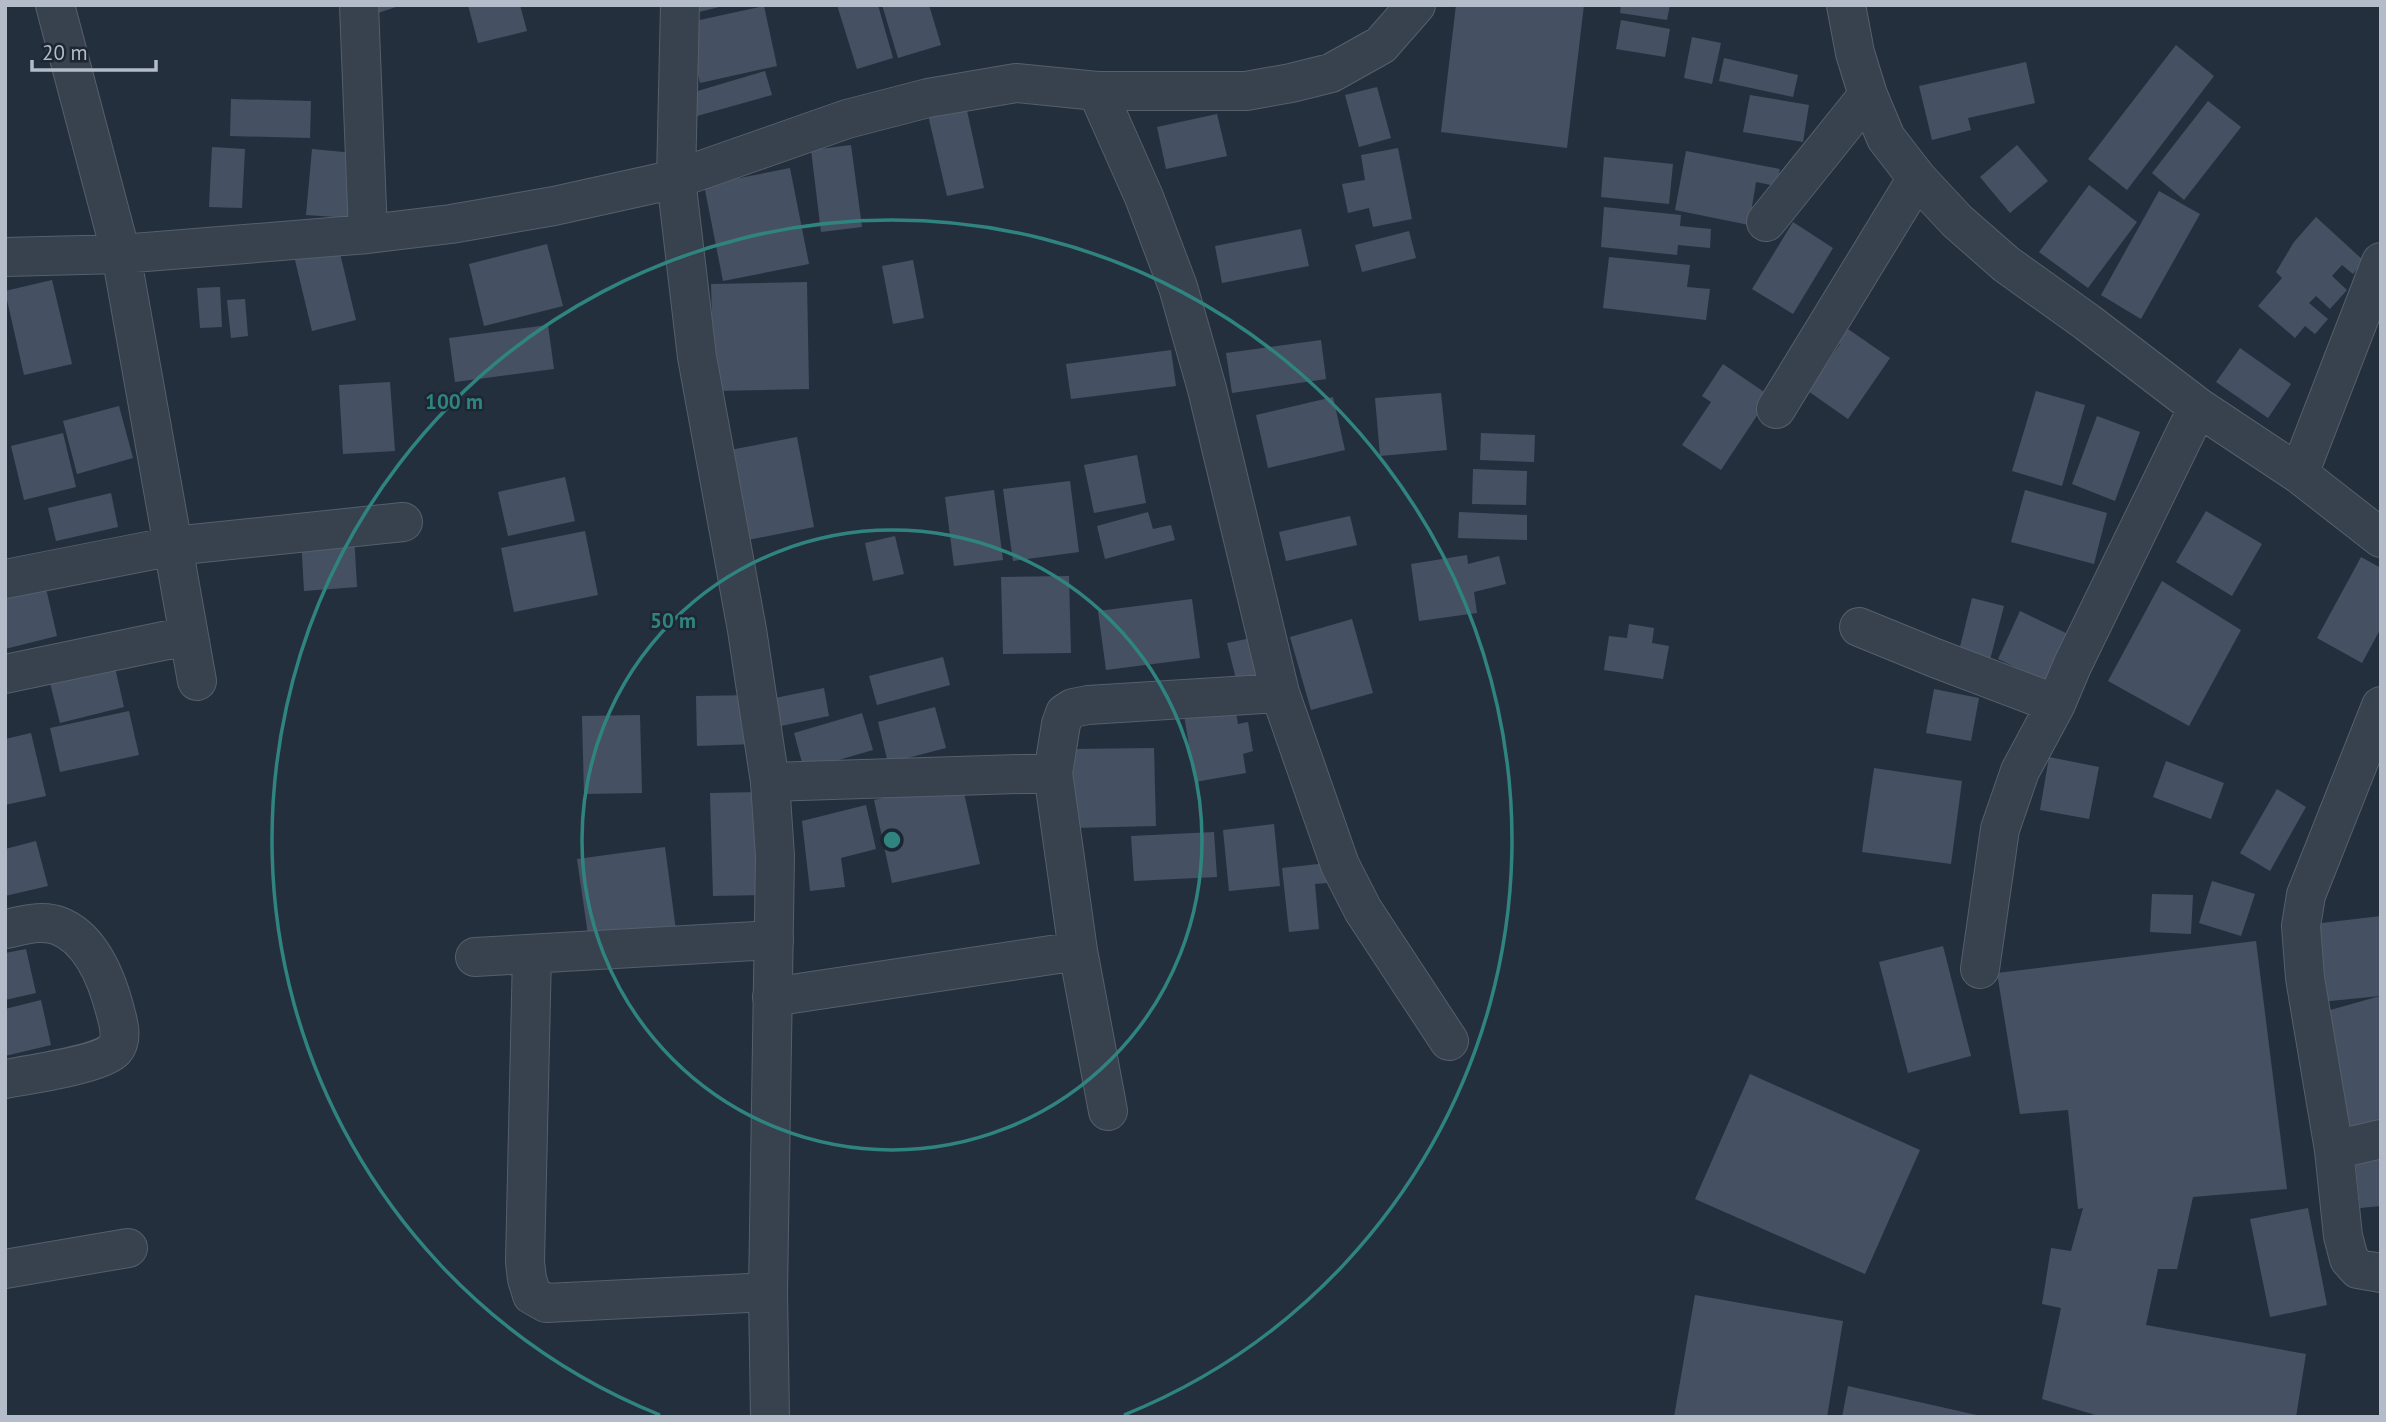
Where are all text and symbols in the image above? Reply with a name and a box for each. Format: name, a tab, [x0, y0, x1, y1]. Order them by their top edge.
scale bar	[32, 28, 156, 72]
text: 20 m	[42, 39, 88, 66]
text: 100 m	[425, 388, 483, 415]
text: 50 m	[650, 607, 696, 634]
centre of rings	[880, 828, 904, 852]

